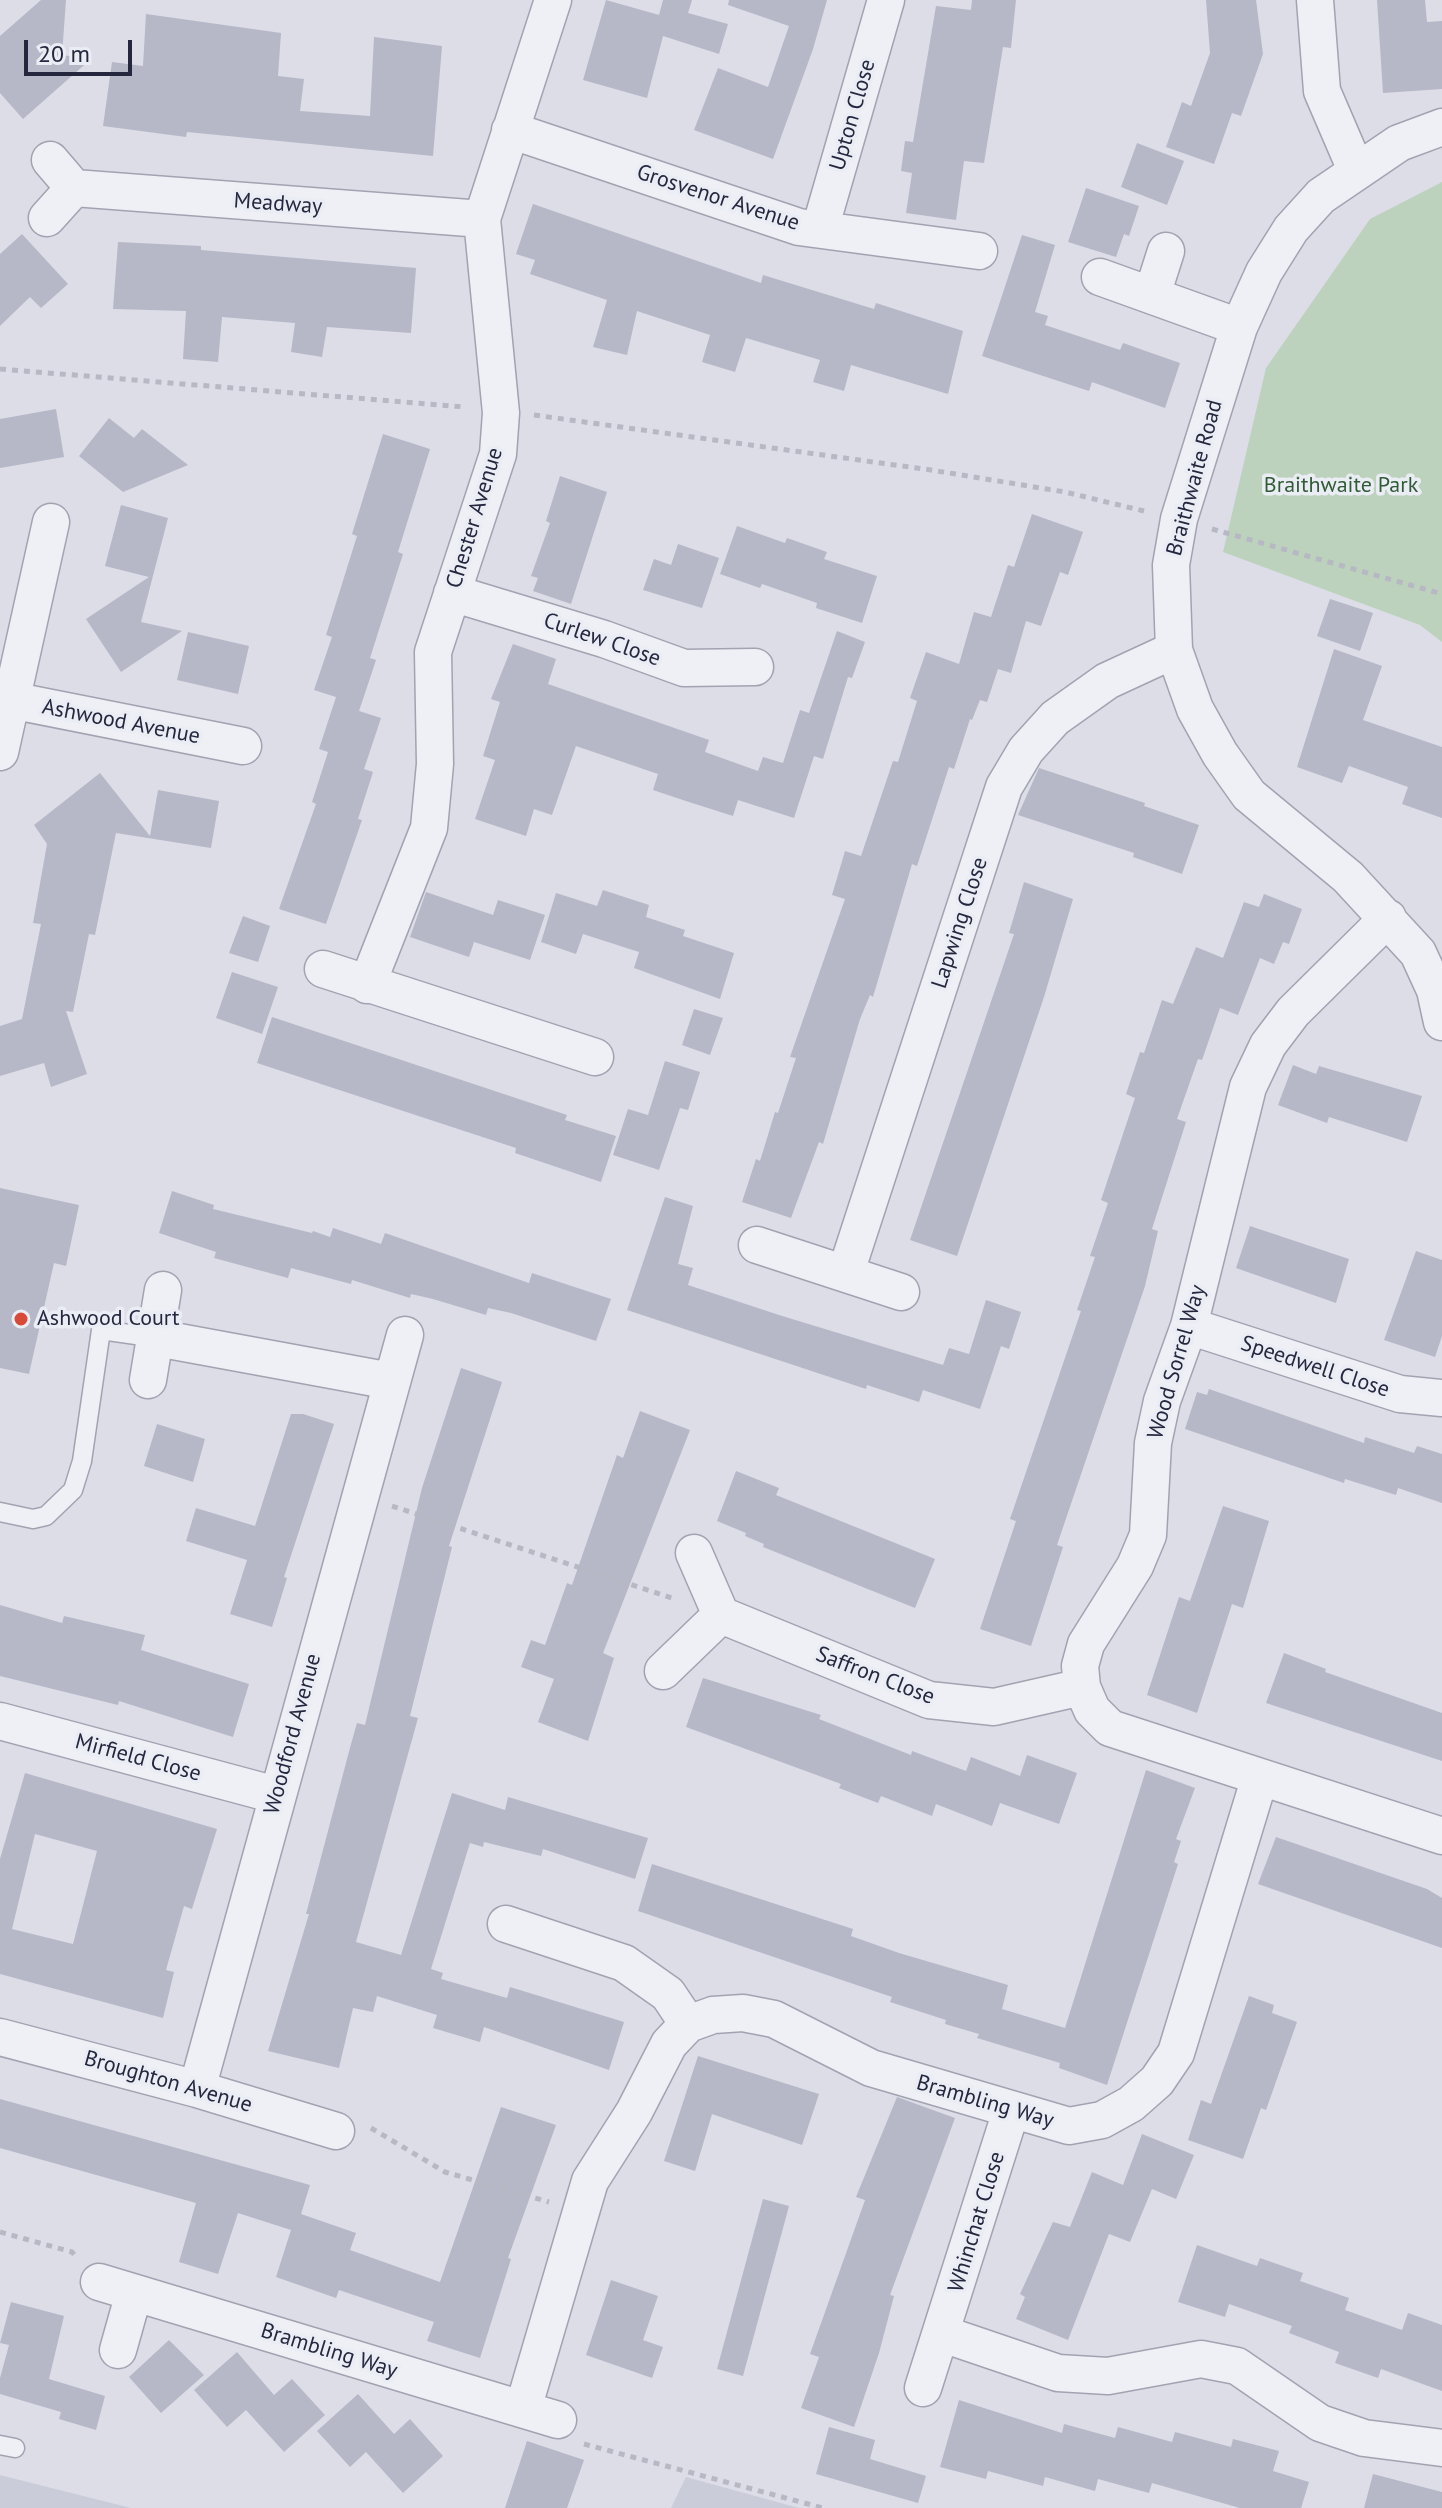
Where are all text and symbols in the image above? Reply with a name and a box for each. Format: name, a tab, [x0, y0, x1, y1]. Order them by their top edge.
scale bar	[28, 24, 136, 74]
text: 20 m	[38, 38, 90, 69]
street label: Upton Close	[825, 56, 881, 174]
street label: Grosvenor Avenue	[633, 159, 803, 237]
street label: Meadway	[233, 188, 323, 220]
street label: Braithwaite Road	[1161, 397, 1229, 559]
street label: Chester Avenue	[441, 445, 509, 591]
park label: Braithwaite Park	[1264, 473, 1418, 499]
street label: Curlew Close	[540, 608, 664, 672]
street label: Ashwood Avenue	[40, 694, 202, 750]
street label: Lapwing Close	[926, 854, 994, 992]
street label: Wood Sorrel Way	[1142, 1282, 1212, 1442]
place label: Ashwood Court	[37, 1306, 179, 1332]
marker: Ashwood Court	[12, 1310, 30, 1328]
street label: Speedwell Close	[1237, 1331, 1393, 1403]
street label: Saffron Close	[812, 1641, 938, 1711]
street label: Woodford Avenue	[259, 1651, 327, 1817]
street label: Mirfield Close	[72, 1729, 204, 1787]
street label: Broughton Avenue	[81, 2045, 255, 2119]
street label: Brambling Way	[913, 2070, 1057, 2134]
street label: Whinchat Close	[943, 2149, 1011, 2295]
street label: Brambling Way	[257, 2318, 401, 2384]

